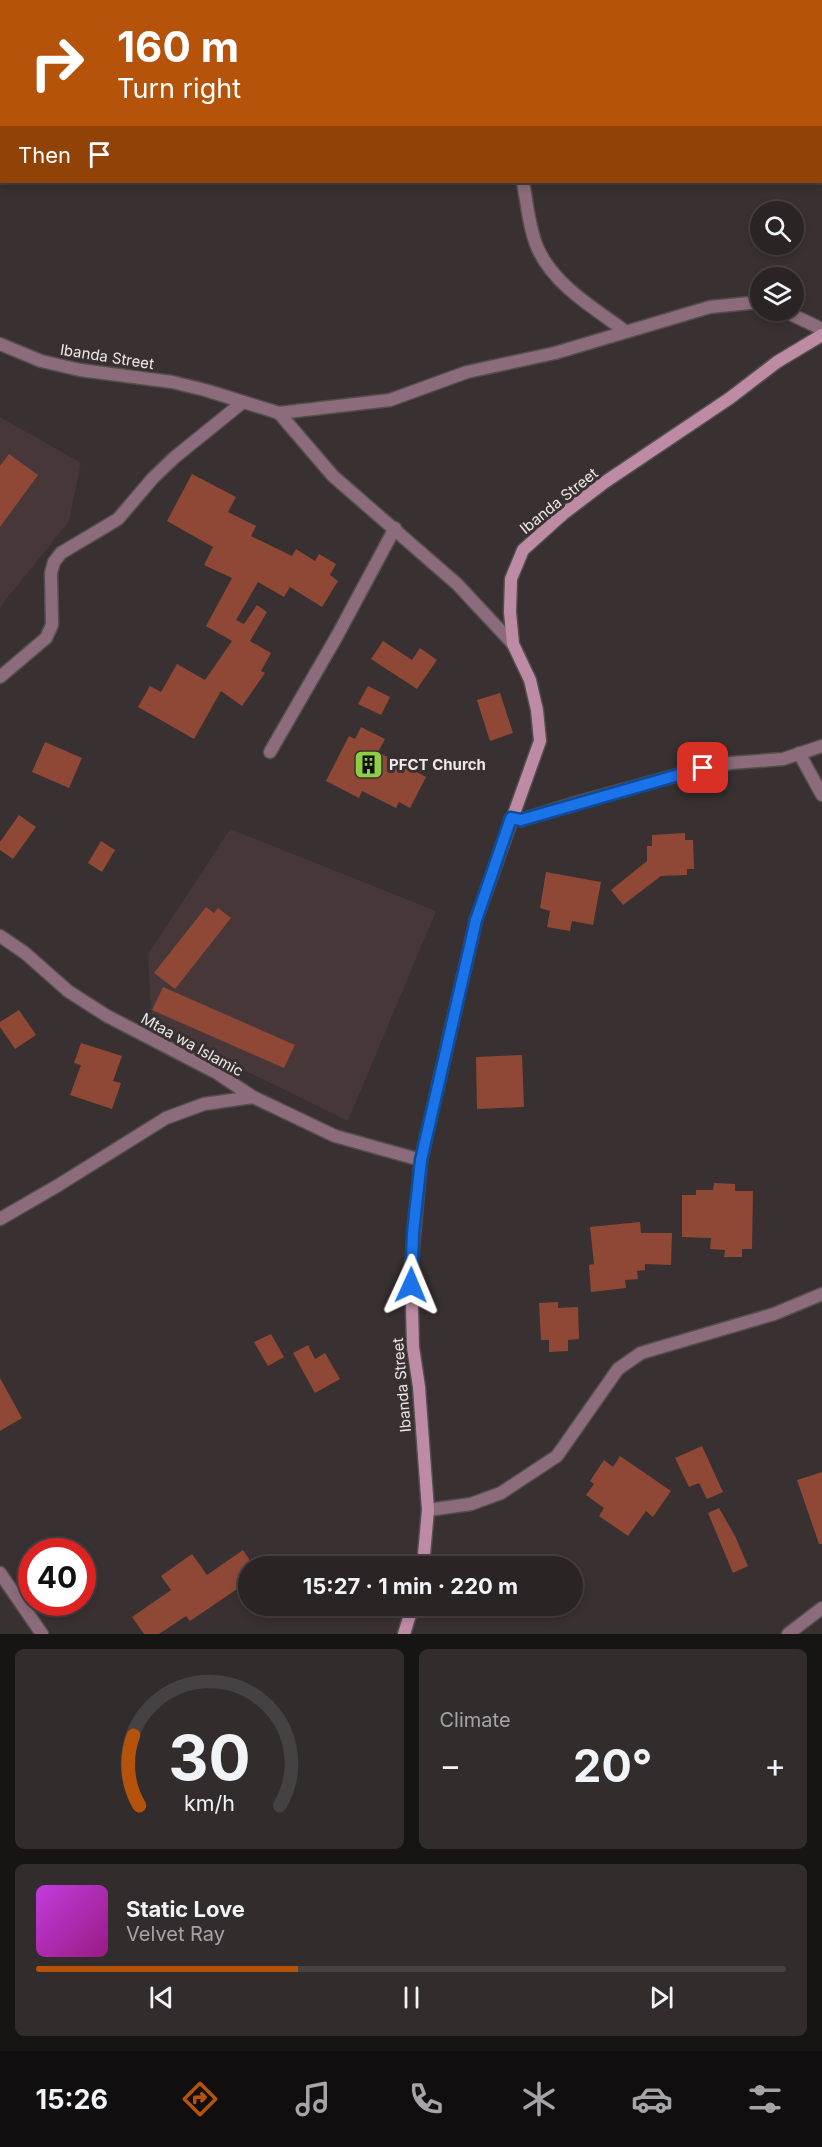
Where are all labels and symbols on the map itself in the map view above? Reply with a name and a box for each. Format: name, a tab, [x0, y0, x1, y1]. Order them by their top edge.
street label: Ibanda Street	[59, 340, 155, 373]
street label: Ibanda Street	[516, 463, 602, 538]
pin	[677, 742, 728, 793]
building icon: PFCT Church	[352, 749, 384, 781]
place label: PFCT Church	[389, 755, 486, 774]
street label: Mtaa wa Islamic	[138, 1009, 247, 1081]
position arrow	[379, 1253, 443, 1317]
street label: Ibanda Street	[388, 1337, 415, 1433]
speed limit sign: 40	[18, 1538, 96, 1616]

